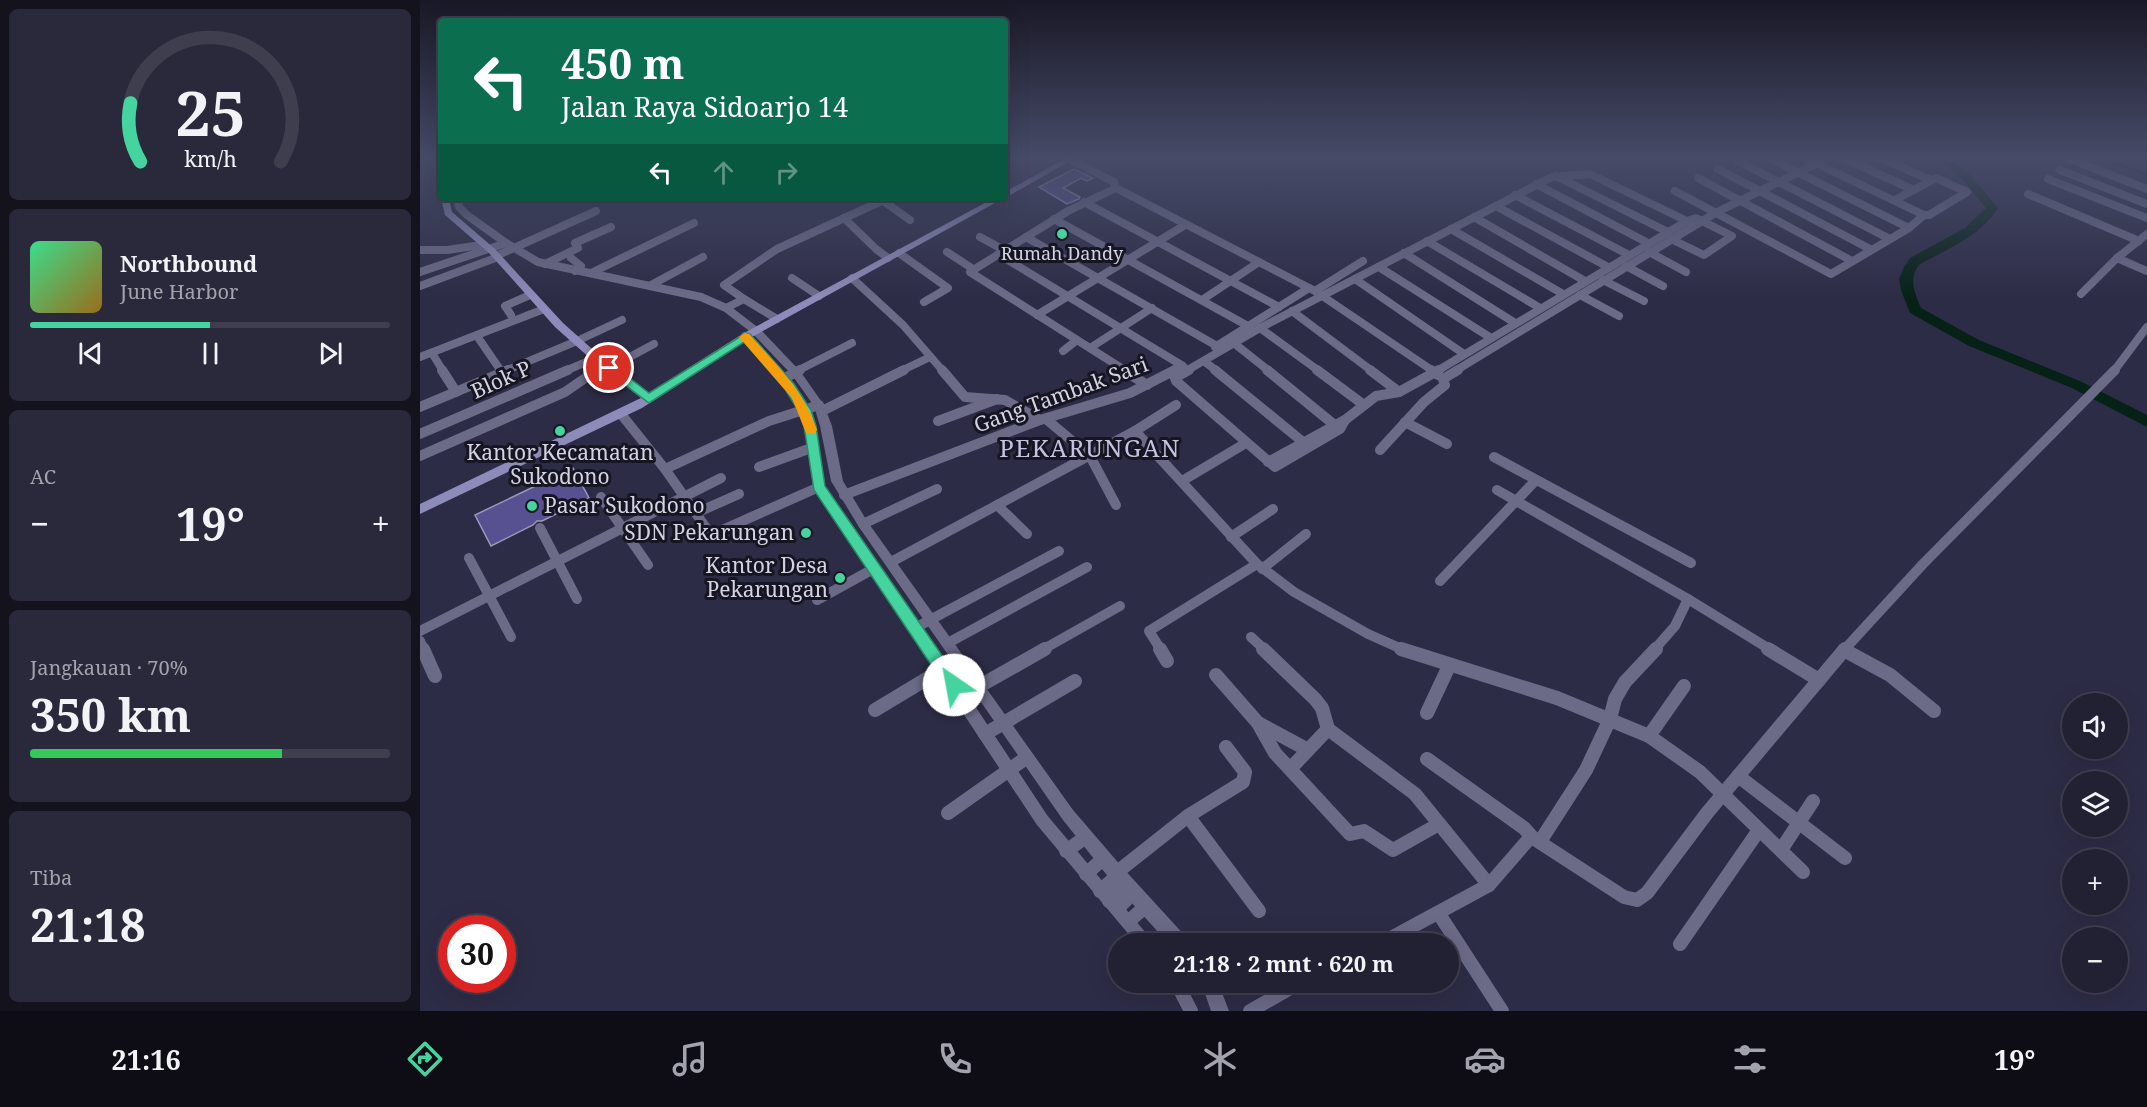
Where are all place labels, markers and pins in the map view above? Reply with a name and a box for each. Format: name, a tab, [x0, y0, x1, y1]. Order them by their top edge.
marker: Rumah Dandy	[1055, 227, 1069, 241]
place label: Rumah Dandy	[1001, 241, 1124, 265]
pin	[583, 342, 634, 393]
marker: Kantor Kecamatan Sukodono	[553, 424, 567, 438]
place label: Kantor Kecamatan Sukodono	[466, 438, 654, 490]
place label: Pasar Sukodono	[544, 491, 705, 519]
marker: Pasar Sukodono	[525, 499, 539, 513]
place label: SDN Pekarungan	[624, 518, 794, 546]
marker: SDN Pekarungan	[799, 526, 813, 540]
place label: Kantor Desa Pekarungan	[705, 551, 828, 603]
marker: Kantor Desa Pekarungan	[833, 571, 847, 585]

